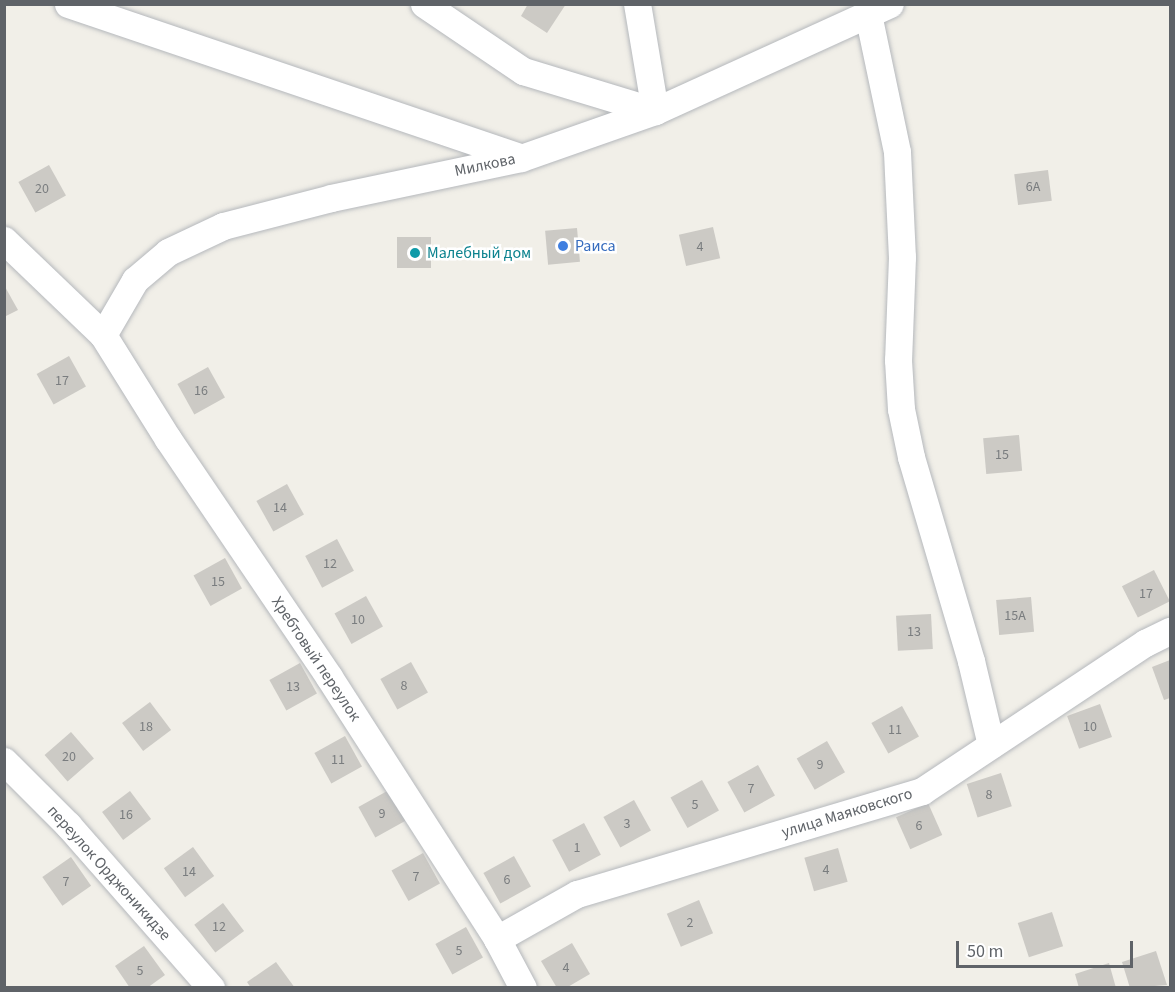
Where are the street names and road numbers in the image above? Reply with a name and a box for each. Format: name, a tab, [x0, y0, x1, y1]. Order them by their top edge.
street label: Милкова	[453, 149, 517, 181]
street label: Хребтовый переулок	[267, 593, 365, 725]
street label: улица Маяковского	[779, 784, 915, 842]
street label: переулок Орджоникидзе	[43, 801, 175, 945]

